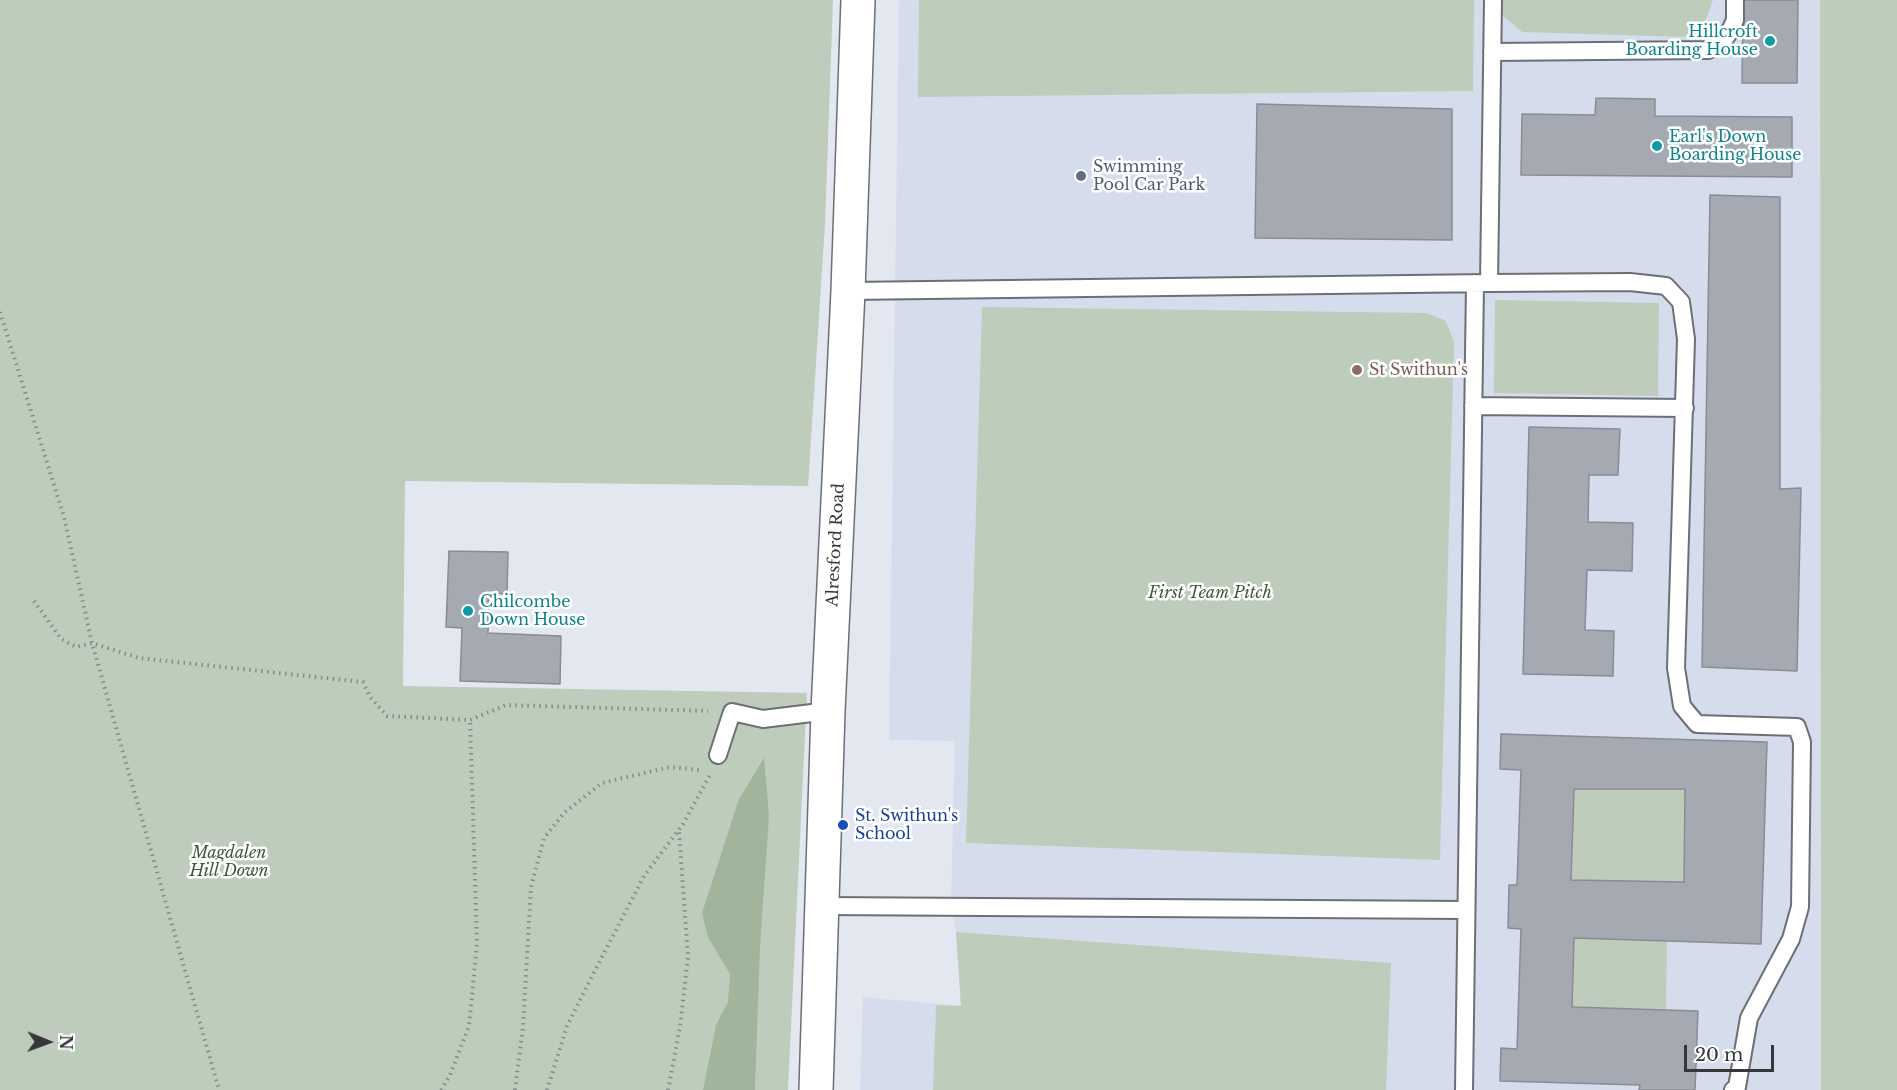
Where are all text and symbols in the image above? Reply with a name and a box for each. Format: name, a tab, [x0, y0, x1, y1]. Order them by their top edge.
place label: Hillcroft Boarding House	[1625, 22, 1758, 60]
marker: Hillcroft Boarding House	[1763, 34, 1777, 48]
place label: Earl's Down Boarding House	[1669, 127, 1802, 165]
marker: Earl's Down Boarding House	[1650, 139, 1664, 153]
place label: Swimming Pool Car Park	[1093, 157, 1205, 195]
marker: Swimming Pool Car Park	[1074, 169, 1088, 183]
place label: St Swithun's	[1369, 360, 1468, 380]
marker: St Swithun's	[1350, 363, 1364, 377]
street label: Alresford Road	[823, 483, 849, 607]
park label: First Team Pitch	[1148, 583, 1272, 603]
place label: Chilcombe Down House	[480, 592, 586, 630]
marker: Chilcombe Down House	[461, 604, 475, 618]
place label: St. Swithun's School	[855, 806, 958, 844]
marker: St. Swithun's School	[836, 818, 850, 832]
park label: Magdalen Hill Down	[189, 843, 269, 881]
north arrow	[18, 1012, 78, 1072]
scale bar	[1687, 1033, 1777, 1071]
text: N	[56, 1035, 76, 1050]
text: 20 m	[1695, 1044, 1743, 1066]

